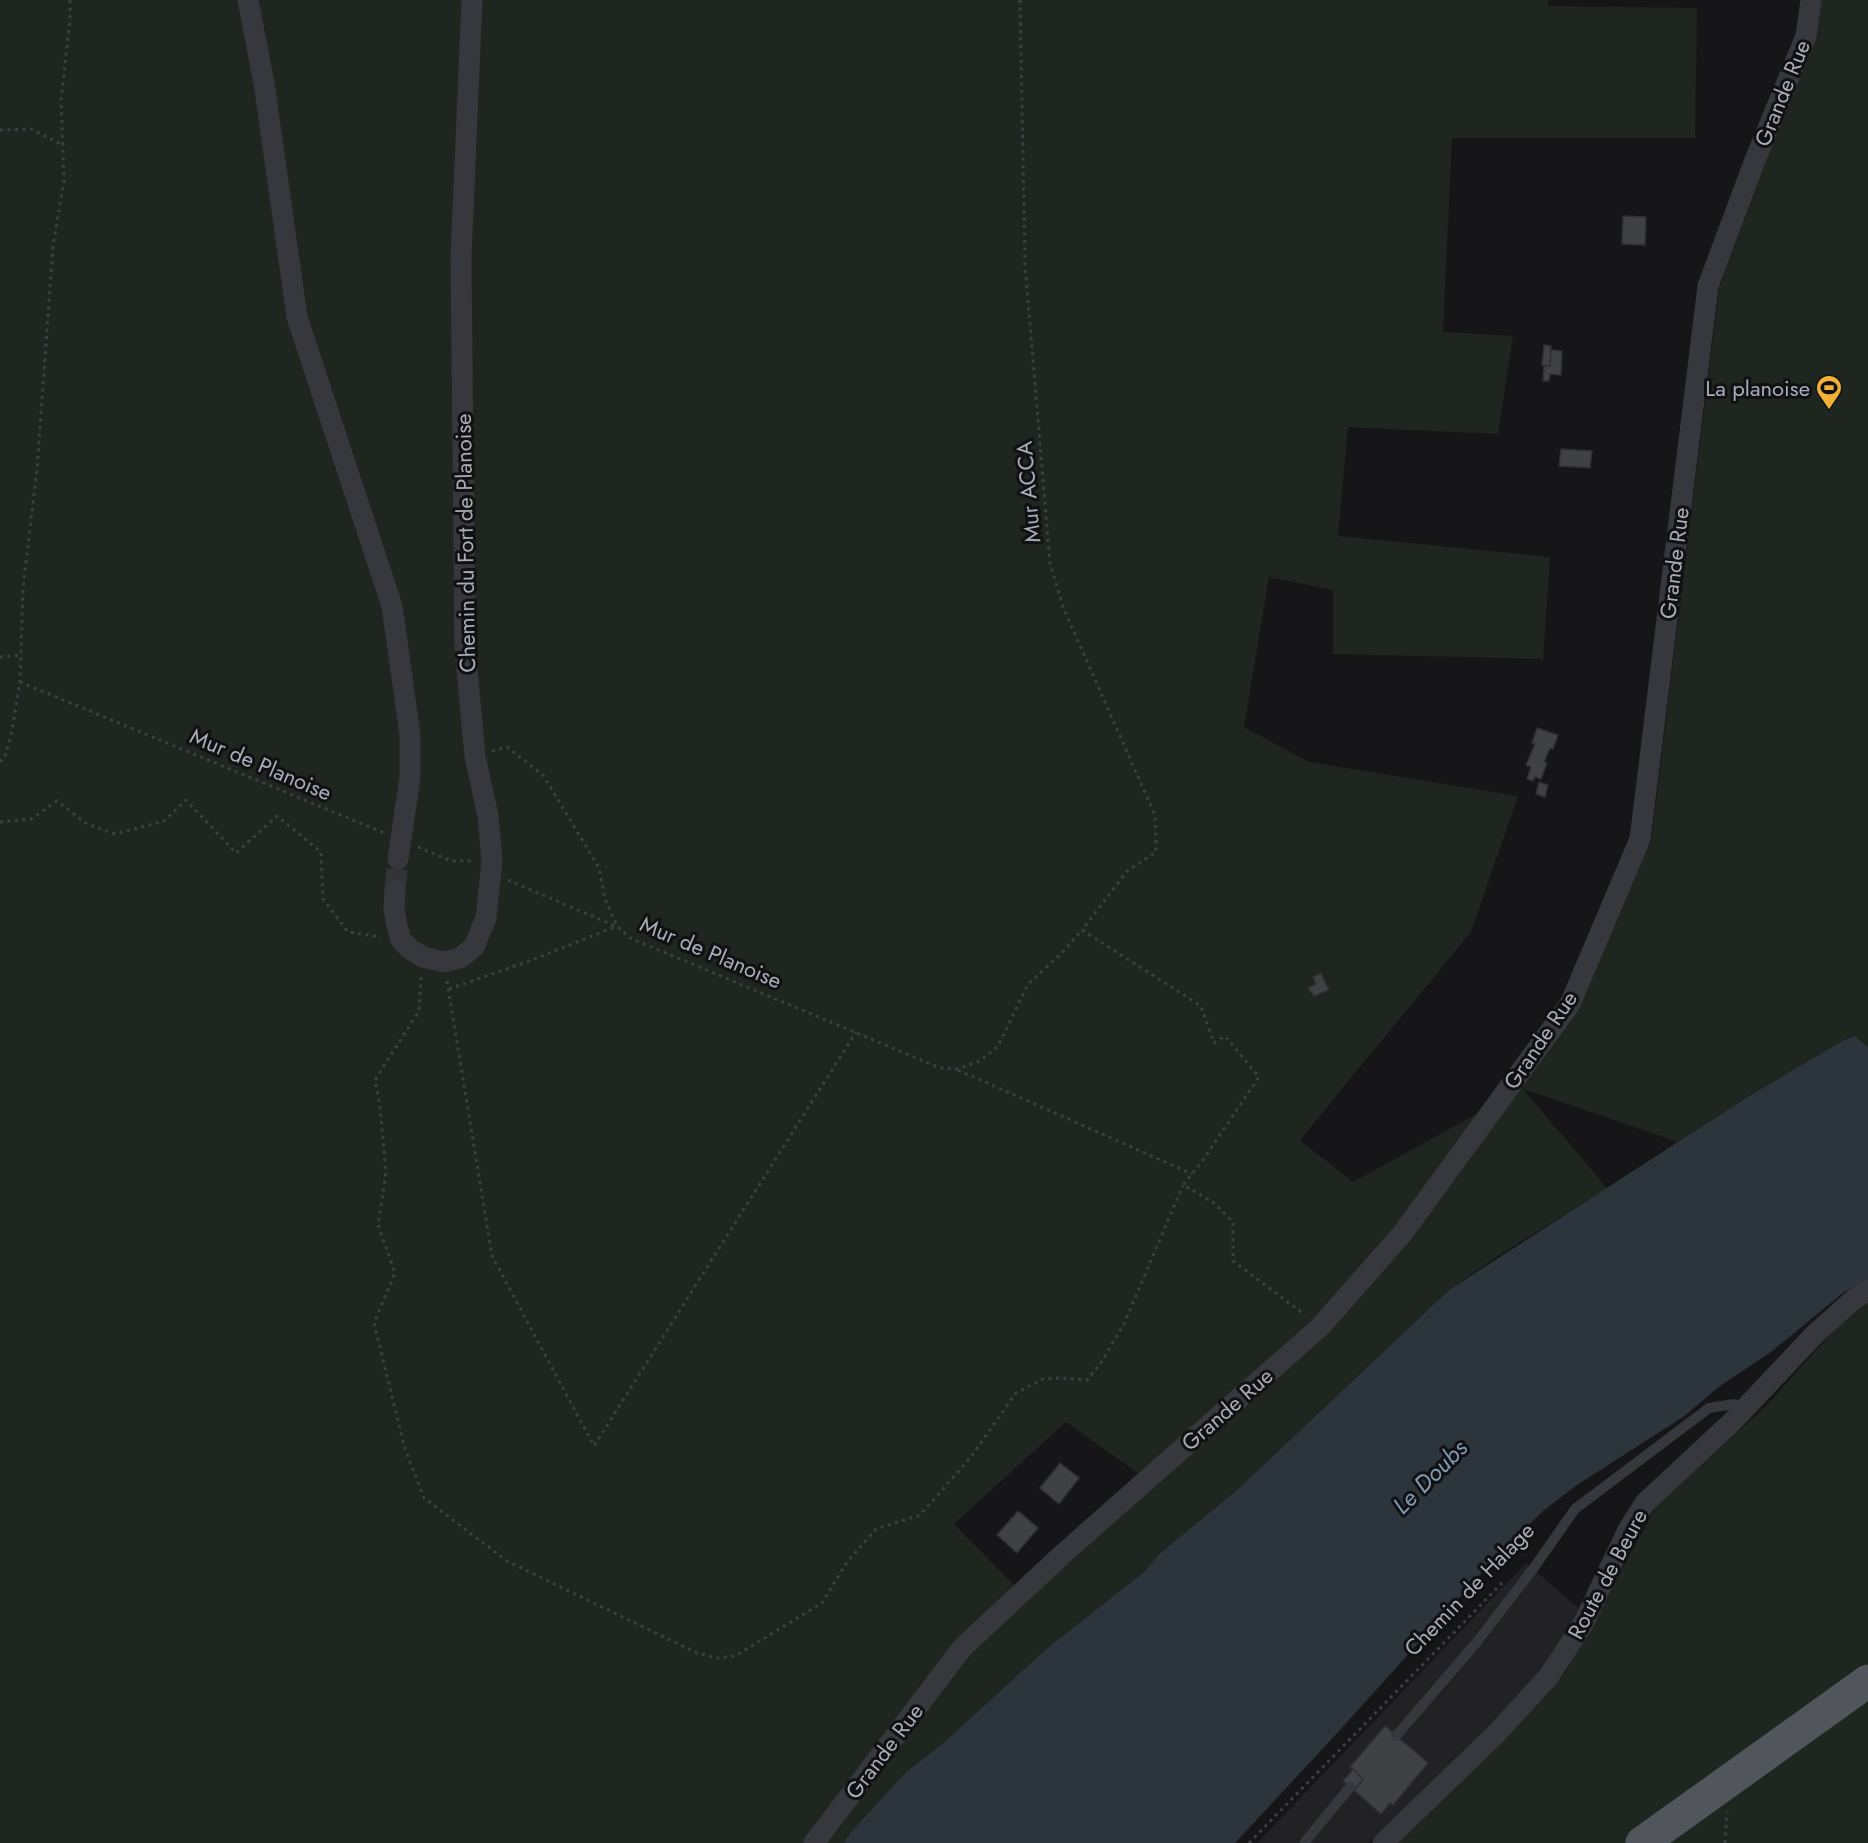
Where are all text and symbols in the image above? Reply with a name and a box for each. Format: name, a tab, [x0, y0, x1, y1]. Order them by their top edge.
street label: Grande Rue	[1746, 35, 1818, 151]
place label: La planoise	[1705, 372, 1810, 404]
sports icon: La planoise	[1814, 373, 1844, 411]
street label: Chemin du Fort de Planoise	[447, 413, 483, 673]
street label: Mur ACCA	[1008, 439, 1048, 544]
street label: Grande Rue	[1651, 505, 1697, 621]
street label: Mur de Planoise	[185, 720, 337, 808]
street label: Mur de Planoise	[635, 908, 787, 996]
street label: Grande Rue	[1495, 984, 1585, 1096]
street label: Grande Rue	[1174, 1360, 1280, 1458]
water label: Le Doubs	[1384, 1431, 1475, 1522]
street label: Route de Beure	[1559, 1503, 1655, 1645]
street label: Chemin de Halage	[1397, 1515, 1541, 1663]
street label: Grande Rue	[837, 1696, 931, 1806]

